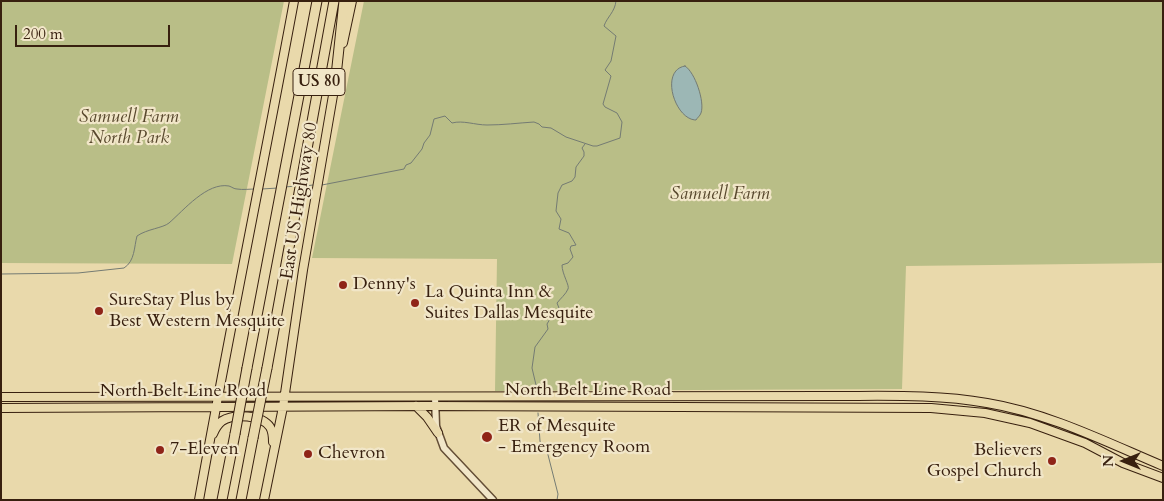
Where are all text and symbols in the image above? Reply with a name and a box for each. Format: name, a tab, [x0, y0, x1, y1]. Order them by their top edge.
scale bar	[18, 15, 172, 47]
text: 200 m	[23, 24, 63, 44]
road number: US 80	[293, 68, 345, 95]
park label: Samuell Farm North Park	[79, 107, 179, 150]
street label: East US Highway 80	[277, 121, 323, 281]
park label: Samuell Farm	[670, 184, 770, 206]
place label: Denny's	[353, 274, 416, 296]
marker: Denny's	[337, 279, 349, 291]
place label: La Quinta Inn & Suites Dallas Mesquite	[425, 282, 593, 324]
place label: SureStay Plus by Best Western Mesquite	[109, 290, 285, 332]
marker: La Quinta Inn & Suites Dallas Mesquite	[409, 297, 421, 309]
marker: SureStay Plus by Best Western Mesquite	[93, 305, 105, 317]
street label: North Belt Line Road	[505, 380, 671, 402]
street label: North Belt Line Road	[100, 381, 266, 403]
place label: ER of Mesquite - Emergency Room	[498, 416, 650, 458]
marker: ER of Mesquite - Emergency Room	[480, 430, 494, 444]
north arrow	[1099, 436, 1149, 486]
place label: 7-Eleven	[170, 439, 239, 461]
place label: Believers Gospel Church	[927, 440, 1042, 482]
place label: Chevron	[318, 443, 385, 465]
marker: 7-Eleven	[154, 444, 166, 456]
marker: Chevron	[302, 448, 314, 460]
marker: Believers Gospel Church	[1046, 455, 1058, 467]
text: N	[1099, 455, 1118, 467]

